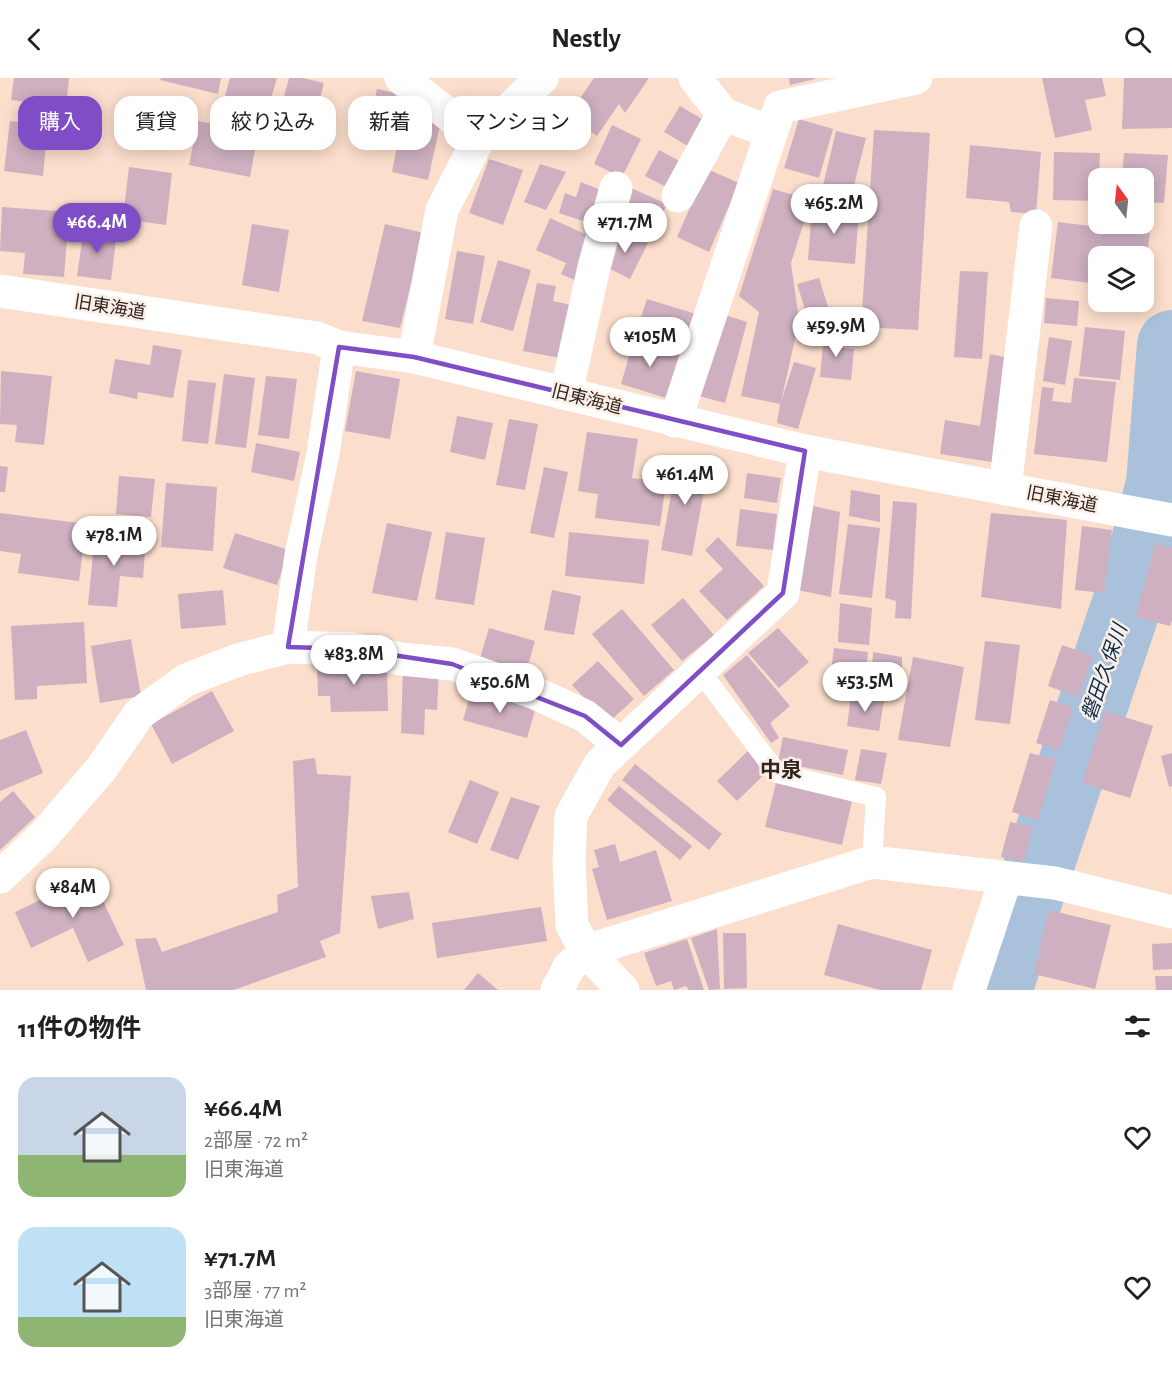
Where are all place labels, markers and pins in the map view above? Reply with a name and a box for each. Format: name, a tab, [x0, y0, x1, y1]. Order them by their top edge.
pin: ¥65.2M	[785, 184, 883, 235]
pin: ¥66.4M	[48, 203, 146, 254]
pin: ¥71.7M	[576, 203, 674, 254]
pin: ¥59.9M	[787, 307, 885, 358]
pin: ¥105M	[608, 317, 692, 368]
pin: ¥61.4M	[636, 455, 734, 506]
pin: ¥78.1M	[65, 516, 163, 567]
pin: ¥83.8M	[305, 635, 403, 686]
pin: ¥53.5M	[816, 662, 914, 713]
pin: ¥50.6M	[451, 663, 549, 714]
pin: ¥84M	[37, 868, 109, 919]

